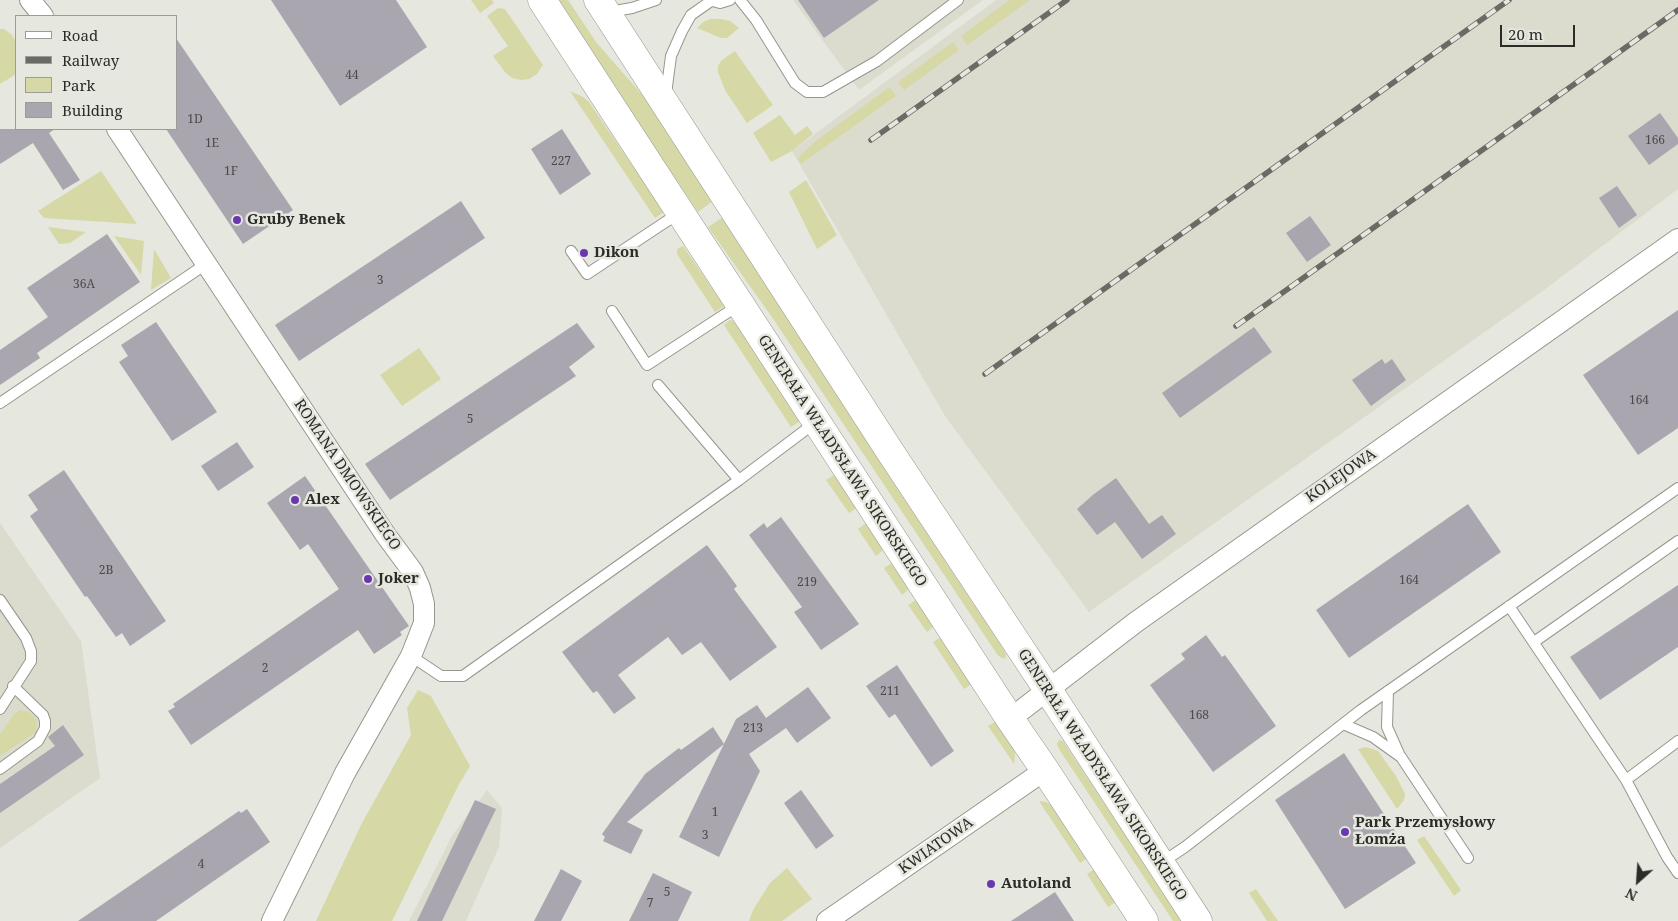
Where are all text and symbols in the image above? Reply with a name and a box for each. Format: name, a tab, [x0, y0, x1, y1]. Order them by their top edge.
legend	[15, 15, 178, 130]
scale bar	[1503, 15, 1578, 47]
text: 20 m	[1508, 24, 1543, 44]
text: Road	[62, 25, 98, 45]
text: Railway	[62, 50, 119, 70]
house number: 44	[345, 69, 359, 83]
text: Park	[62, 75, 95, 95]
text: Building	[62, 100, 123, 120]
house number: 1D	[187, 113, 203, 127]
house number: 166	[1645, 134, 1665, 148]
house number: 1E	[205, 137, 219, 151]
house number: 227	[551, 155, 571, 169]
house number: 1F	[224, 165, 238, 179]
place label: Gruby Benek	[247, 211, 345, 229]
marker: Gruby Benek	[231, 214, 243, 226]
place label: Dikon	[594, 244, 639, 262]
marker: Dikon	[578, 247, 590, 259]
house number: 3	[377, 274, 383, 288]
house number: 36A	[73, 278, 95, 292]
street label: GENERAŁA WŁADYSŁAWA SIKORSKIEGO	[754, 332, 930, 590]
house number: 164	[1629, 394, 1649, 408]
street label: ROMANA DMOWSKIEGO	[290, 396, 404, 554]
house number: 5	[467, 413, 473, 427]
street label: KOLEJOWA	[1302, 445, 1380, 507]
place label: Alex	[305, 491, 340, 509]
marker: Alex	[289, 494, 301, 506]
house number: 2B	[99, 564, 113, 578]
place label: Joker	[378, 570, 419, 588]
marker: Joker	[362, 573, 374, 585]
house number: 164	[1399, 574, 1419, 588]
house number: 219	[797, 576, 817, 590]
street label: GENERAŁA WŁADYSŁAWA SIKORSKIEGO	[1014, 646, 1190, 904]
house number: 2	[262, 662, 268, 676]
house number: 211	[880, 685, 900, 699]
house number: 168	[1189, 709, 1209, 723]
house number: 213	[743, 722, 763, 736]
house number: 1	[712, 806, 718, 820]
street label: KWIATOWA	[895, 814, 977, 878]
place label: Park Przemysłowy Łomża	[1355, 814, 1495, 849]
marker: Park Przemysłowy Łomża	[1339, 826, 1351, 838]
house number: 3	[702, 829, 708, 843]
north arrow	[1613, 856, 1663, 906]
house number: 4	[198, 858, 204, 872]
place label: Autoland	[1001, 875, 1071, 893]
marker: Autoland	[985, 878, 997, 890]
text: N	[1622, 884, 1640, 906]
house number: 5	[664, 886, 670, 900]
house number: 7	[647, 897, 653, 911]

